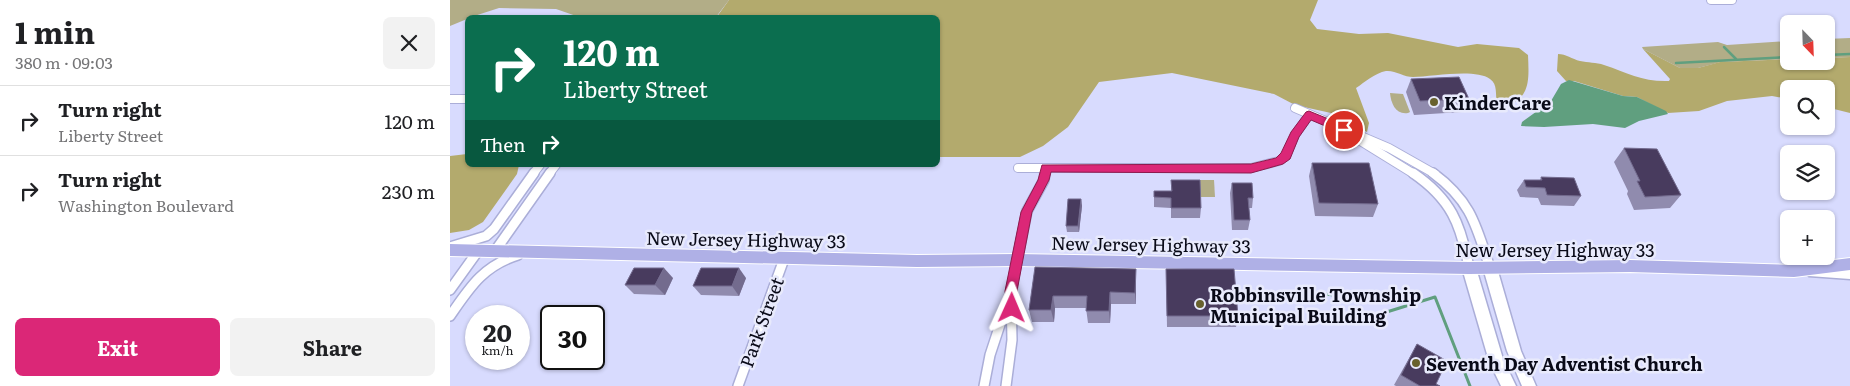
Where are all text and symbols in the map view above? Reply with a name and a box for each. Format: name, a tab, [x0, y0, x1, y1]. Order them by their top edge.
text: 1 min	[15, 9, 95, 53]
north arrow	[1780, 15, 1835, 70]
map controls	[1780, 15, 1835, 265]
button: close	[383, 17, 435, 69]
text: 120 m	[563, 25, 660, 77]
icon: right	[480, 35, 545, 100]
text: 380 m · 09:03	[15, 50, 113, 74]
text: Liberty Street	[563, 72, 708, 105]
button: search	[1780, 80, 1835, 135]
place label: KinderCare	[1444, 89, 1551, 116]
text: Turn right	[58, 95, 162, 123]
marker: KinderCare	[1428, 96, 1440, 108]
icon: right	[15, 107, 43, 135]
text: 120 m	[384, 107, 435, 135]
pin	[1323, 109, 1365, 151]
icon: arrive	[1330, 116, 1358, 144]
text: Liberty Street	[58, 123, 163, 147]
text: Then	[480, 130, 526, 158]
icon: right	[536, 130, 564, 158]
button: layers	[1780, 145, 1835, 200]
text: Turn right	[58, 165, 162, 193]
icon: right	[15, 177, 43, 205]
text: 230 m	[382, 177, 435, 205]
text: Washington Boulevard	[58, 193, 234, 217]
button: +	[1780, 210, 1835, 265]
street label: New Jersey Highway 33	[646, 224, 846, 254]
street label: New Jersey Highway 33	[1051, 229, 1251, 259]
street label: New Jersey Highway 33	[1455, 236, 1655, 263]
street label: Park Street	[732, 272, 790, 371]
position arrow	[985, 281, 1037, 333]
place label: Robbinsville Township Municipal Building	[1210, 281, 1421, 329]
marker: Robbinsville Township Municipal Building	[1194, 298, 1206, 310]
speed limit sign: 30	[540, 305, 605, 370]
text: 20	[483, 313, 512, 350]
button: Exit	[15, 318, 220, 376]
button: Share	[230, 318, 435, 376]
text: km/h	[482, 341, 513, 359]
place label: Seventh Day Adventist Church	[1426, 350, 1703, 377]
marker: Seventh Day Adventist Church	[1410, 357, 1422, 369]

